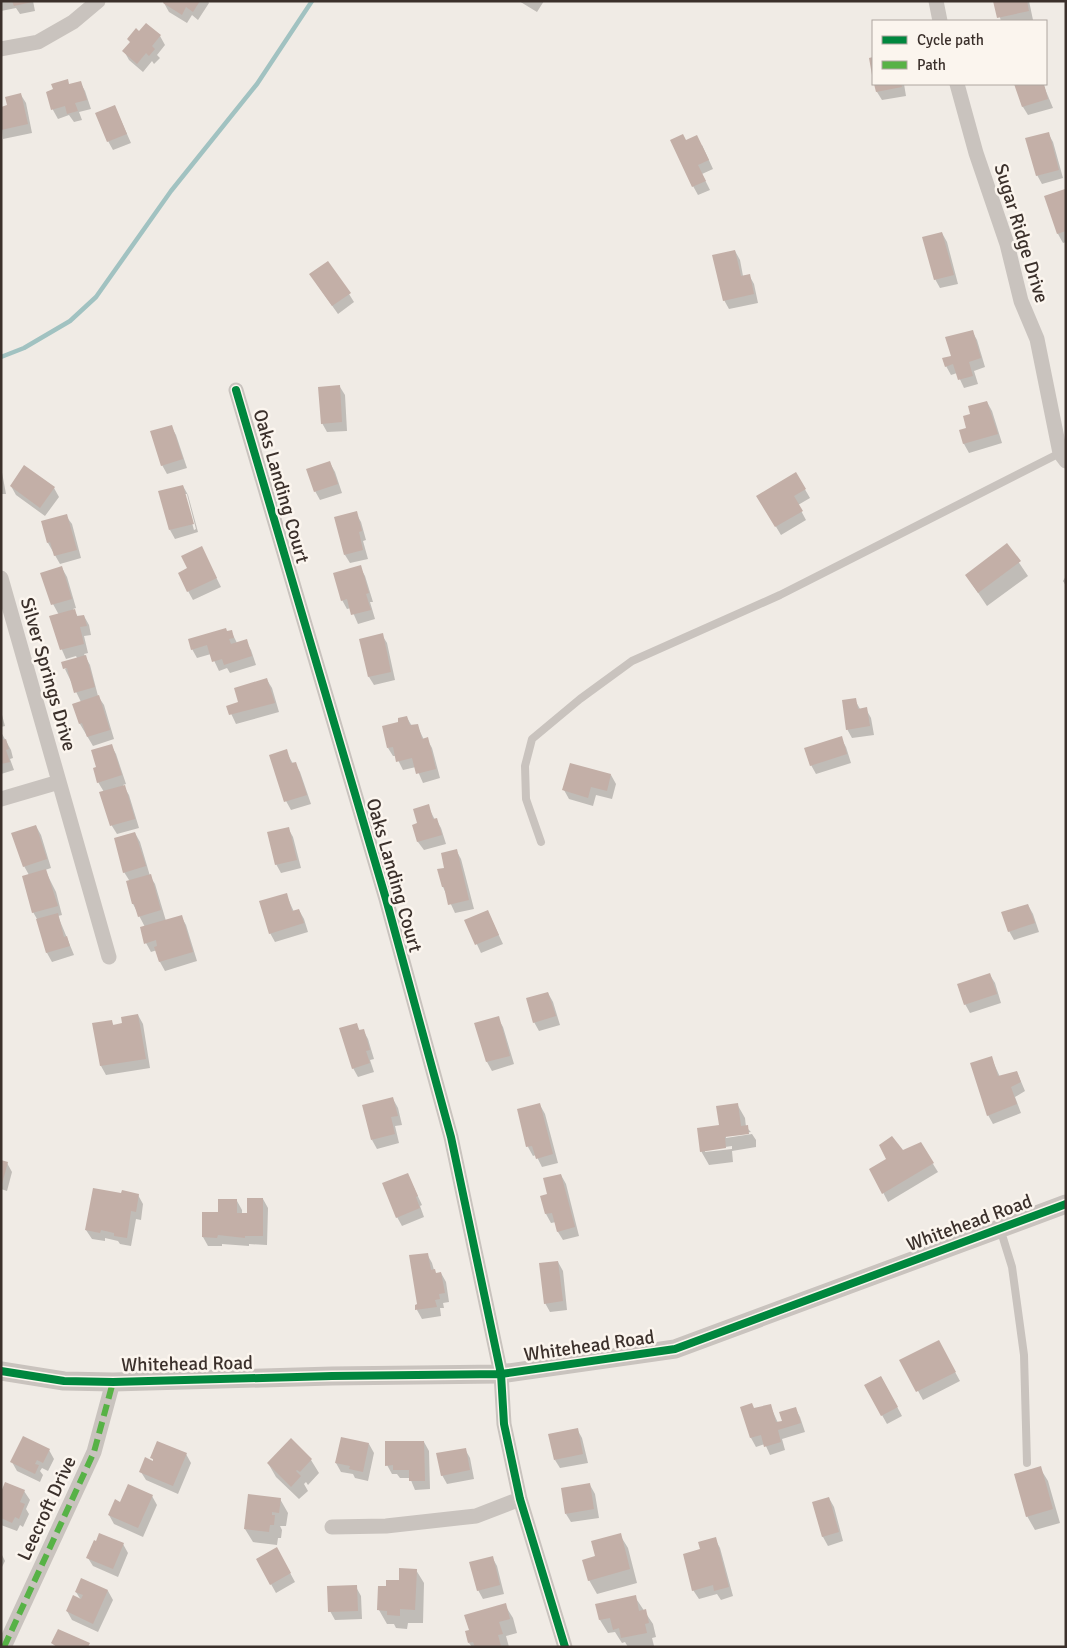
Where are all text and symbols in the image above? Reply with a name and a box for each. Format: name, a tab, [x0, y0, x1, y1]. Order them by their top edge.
legend	[872, 20, 1047, 85]
text: Cycle path	[917, 31, 984, 49]
text: Path	[917, 56, 946, 74]
street label: Sugar Ridge Drive	[988, 161, 1054, 306]
street label: Oaks Landing Court	[248, 407, 315, 566]
street label: Silver Springs Drive	[15, 595, 81, 754]
street label: Oaks Landing Court	[361, 796, 428, 955]
street label: Whitehead Road	[903, 1189, 1035, 1257]
street label: Whitehead Road	[522, 1325, 656, 1367]
street label: Whitehead Road	[121, 1351, 253, 1377]
street label: Leecroft Drive	[12, 1452, 82, 1565]

